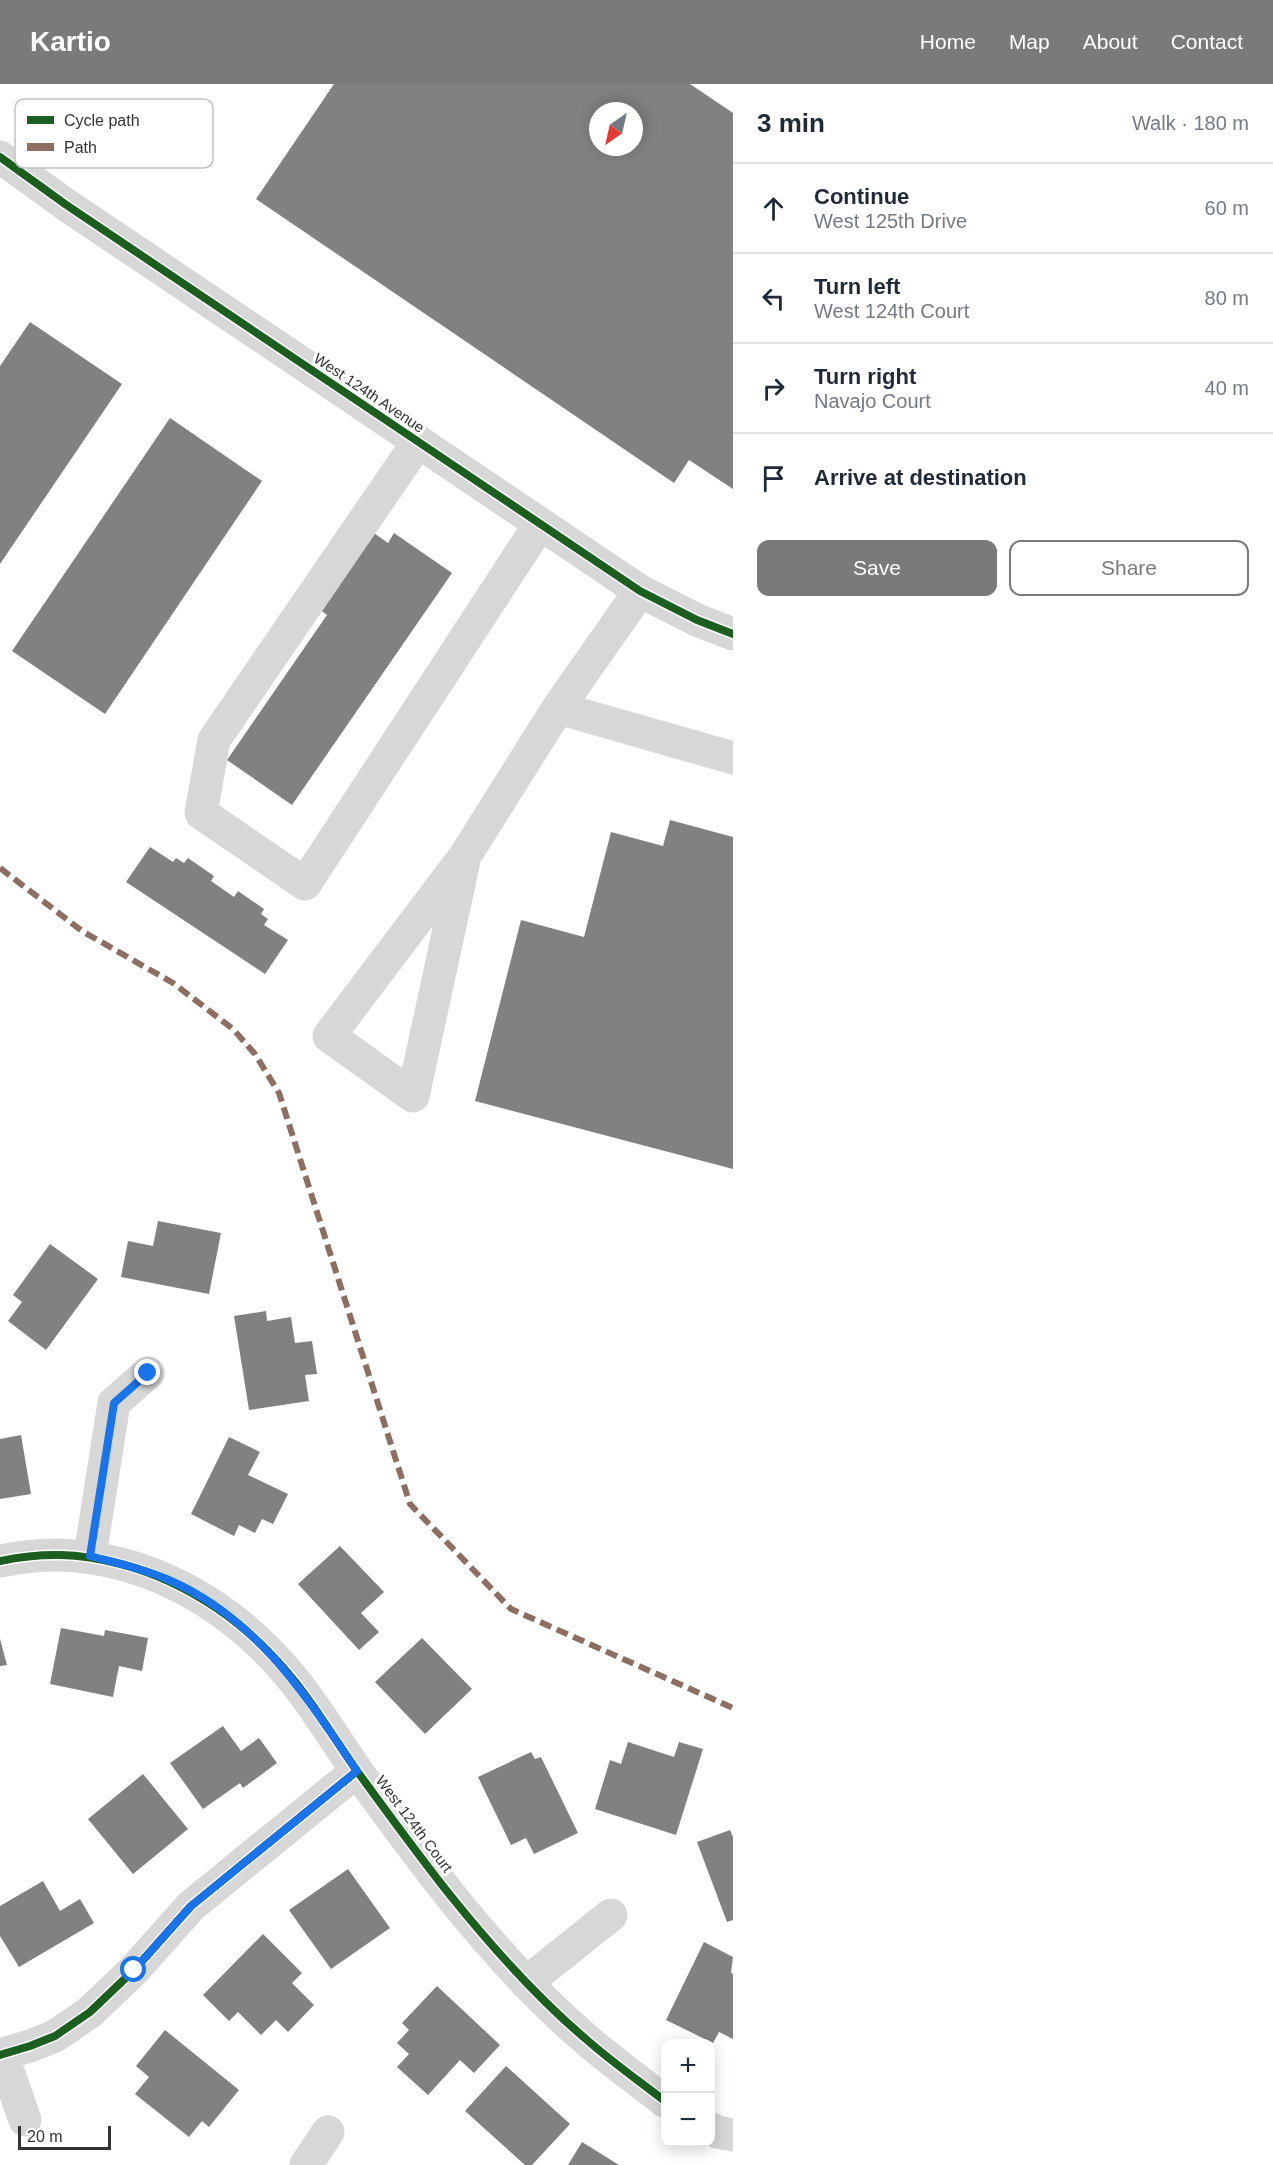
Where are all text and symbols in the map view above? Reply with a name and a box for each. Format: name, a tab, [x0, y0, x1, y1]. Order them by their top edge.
text: Kartio	[30, 26, 111, 57]
text: Home	[920, 30, 976, 53]
text: Map	[1009, 30, 1050, 53]
text: About	[1083, 30, 1138, 53]
text: Contact	[1171, 30, 1243, 53]
legend	[15, 99, 213, 168]
north arrow	[589, 102, 643, 156]
text: 3 min	[757, 108, 825, 138]
text: Cycle path	[64, 112, 140, 129]
text: Walk · 180 m	[1132, 112, 1249, 134]
text: Path	[64, 139, 97, 156]
text: Continue	[814, 184, 909, 209]
icon: ahead	[757, 192, 790, 225]
text: 60 m	[1205, 197, 1249, 219]
text: West 125th Drive	[814, 210, 967, 232]
text: Turn left	[814, 274, 900, 299]
icon: left	[757, 282, 790, 315]
text: 80 m	[1205, 287, 1249, 309]
text: West 124th Court	[814, 300, 969, 322]
street label: West 124th Avenue	[311, 349, 428, 436]
text: Turn right	[814, 364, 916, 389]
icon: right	[757, 372, 790, 405]
text: 40 m	[1205, 377, 1249, 399]
text: Navajo Court	[814, 390, 931, 412]
icon: arrive	[757, 462, 790, 495]
text: Arrive at destination	[814, 465, 1027, 490]
button: Save	[757, 540, 997, 596]
button: Share	[1009, 540, 1249, 596]
route end	[134, 1359, 160, 1385]
street label: West 124th Court	[373, 1772, 457, 1876]
route start	[120, 1956, 146, 1982]
map controls	[661, 2039, 715, 2147]
button: +	[661, 2039, 715, 2093]
button: −	[661, 2093, 715, 2147]
scale bar	[18, 2123, 111, 2150]
text: 20 m	[27, 2128, 63, 2145]

